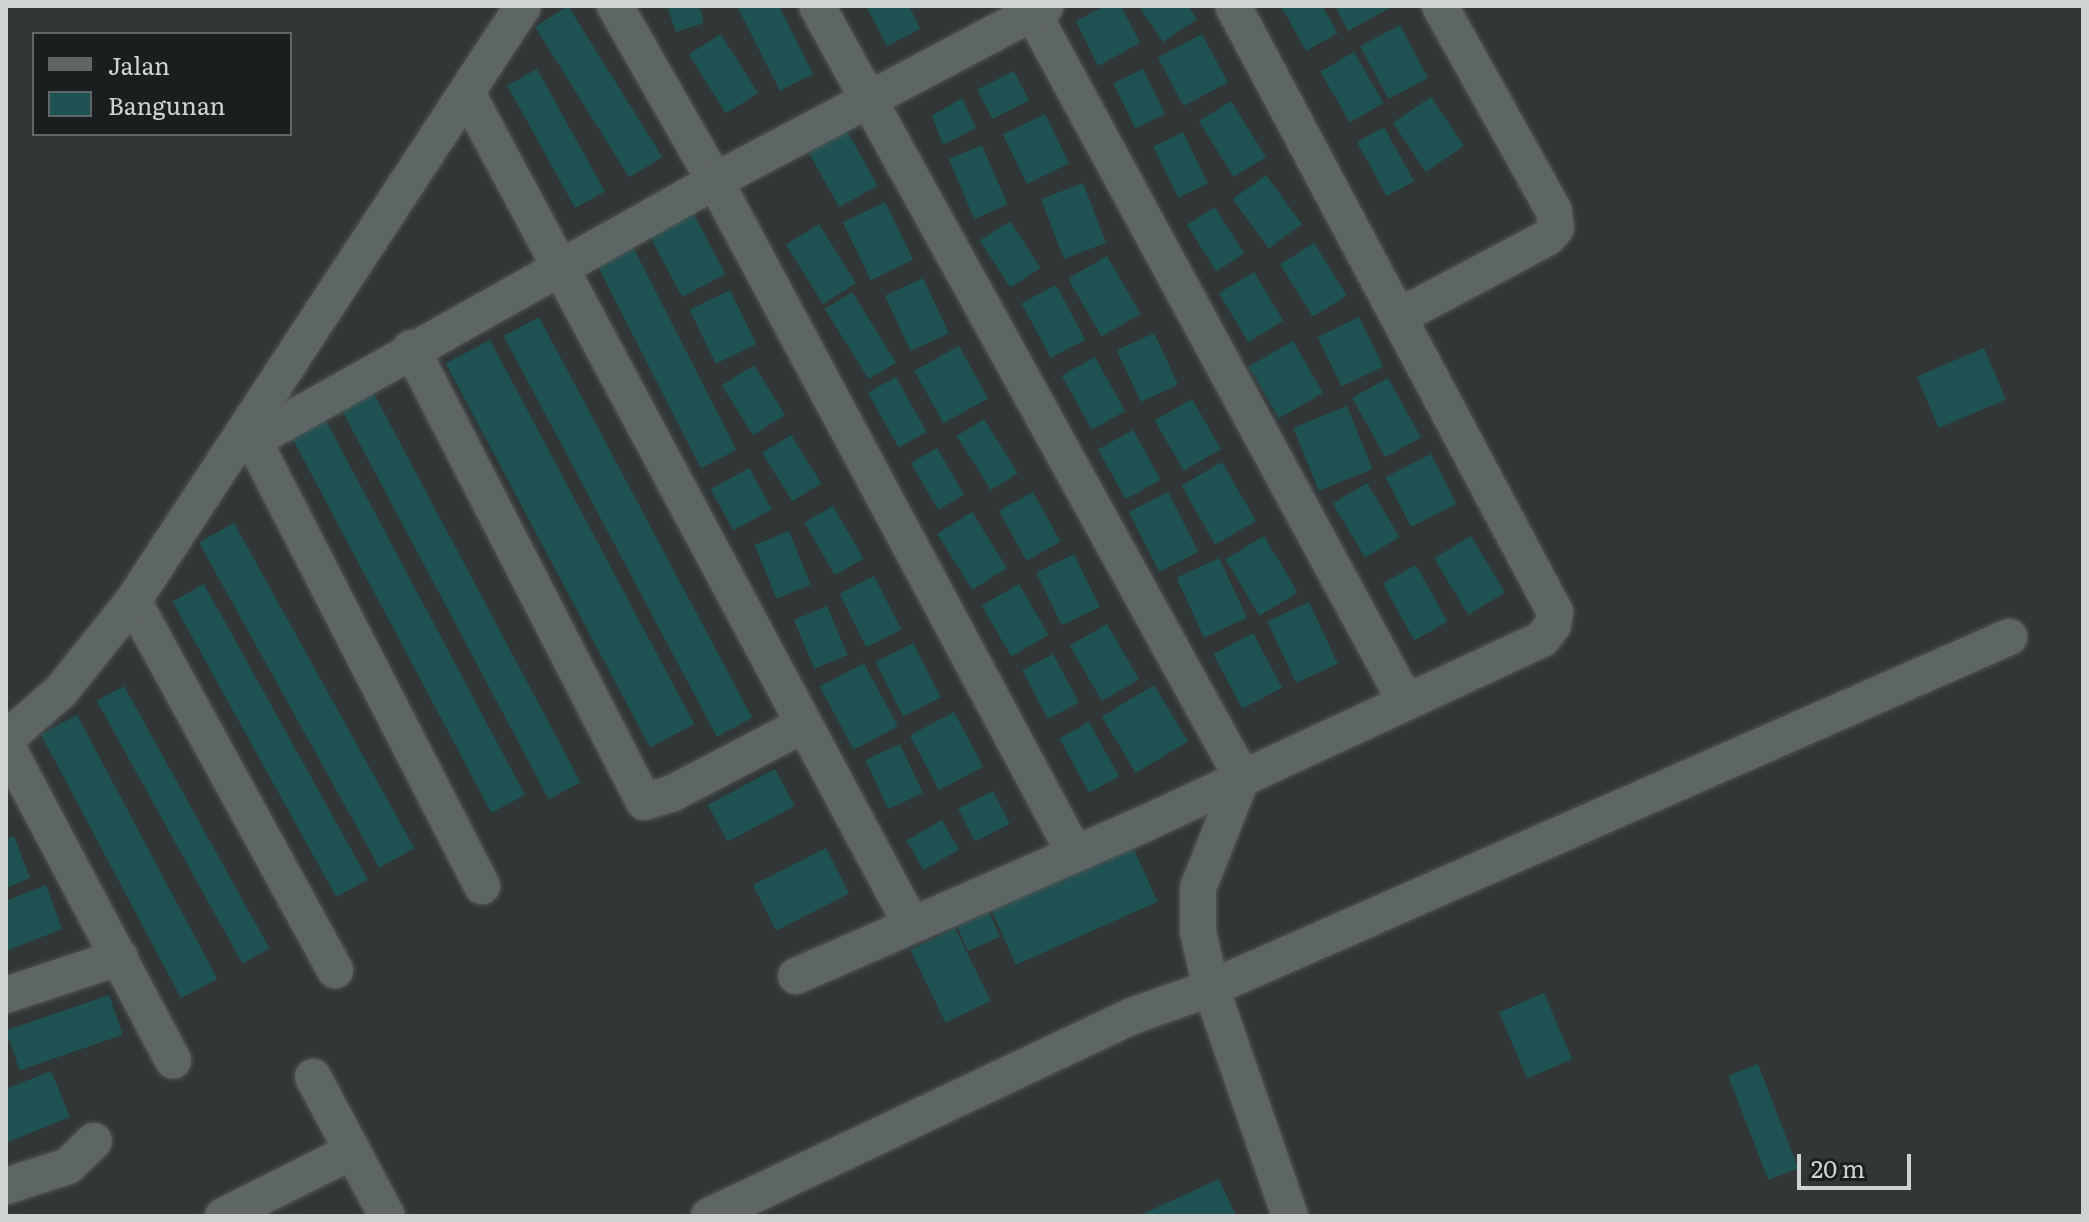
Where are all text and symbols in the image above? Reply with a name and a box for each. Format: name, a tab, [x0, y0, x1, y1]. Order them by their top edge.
legend	[32, 32, 292, 136]
text: Jalan	[108, 47, 170, 82]
text: Bangunan	[108, 87, 226, 122]
scale bar	[1801, 1138, 1915, 1188]
text: 20 m	[1811, 1150, 1865, 1185]

